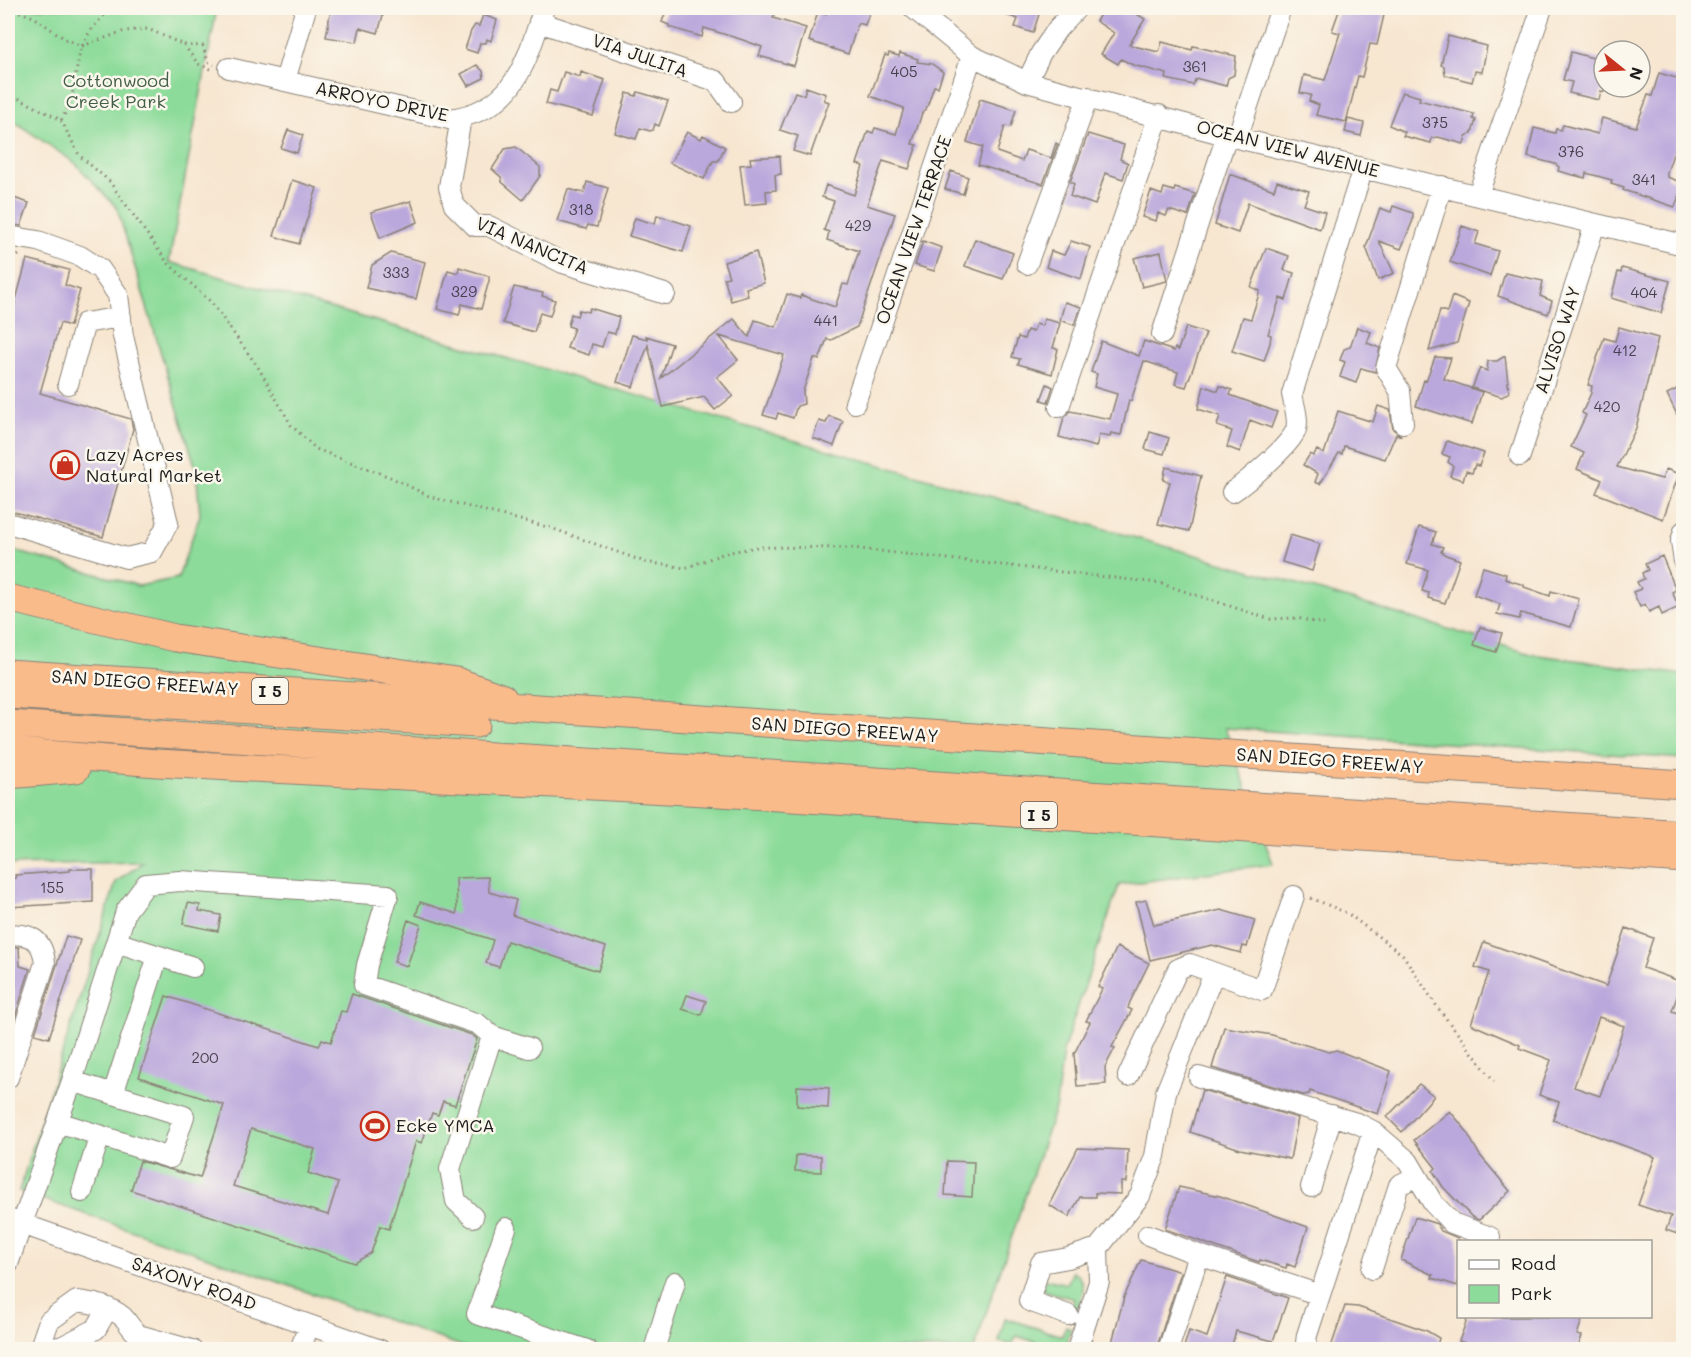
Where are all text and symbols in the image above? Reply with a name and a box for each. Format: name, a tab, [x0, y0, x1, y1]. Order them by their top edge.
street label: VIA JULITA	[589, 28, 691, 83]
north arrow	[1592, 39, 1652, 99]
house number: 361	[1183, 56, 1207, 76]
house number: 405	[891, 61, 917, 81]
text: N	[1625, 65, 1649, 83]
park label: Cottonwood Creek Park	[63, 68, 169, 113]
street label: ARROYO DRIVE	[314, 75, 451, 127]
house number: 375	[1422, 112, 1448, 132]
street label: OCEAN VIEW AVENUE	[1194, 114, 1382, 182]
street label: OCEAN VIEW TERRACE	[869, 132, 957, 327]
house number: 376	[1558, 141, 1584, 161]
house number: 341	[1632, 169, 1656, 189]
house number: 318	[569, 199, 593, 219]
street label: VIA NANCITA	[473, 211, 592, 280]
house number: 429	[845, 215, 871, 235]
house number: 333	[383, 262, 409, 282]
house number: 329	[451, 281, 477, 301]
house number: 404	[1631, 282, 1658, 302]
street label: ALVISO WAY	[1528, 283, 1586, 396]
house number: 441	[814, 310, 838, 330]
house number: 412	[1613, 340, 1637, 360]
house number: 420	[1594, 396, 1620, 416]
place label: Lazy Acres Natural Market	[86, 442, 222, 487]
shop icon: Lazy Acres Natural Market	[49, 449, 81, 481]
street label: SAN DIEGO FREEWAY	[51, 663, 240, 701]
road number: I 5	[252, 678, 288, 704]
street label: SAN DIEGO FREEWAY	[751, 710, 940, 748]
street label: SAN DIEGO FREEWAY	[1236, 741, 1425, 779]
road number: I 5	[1021, 802, 1057, 828]
house number: 155	[40, 877, 64, 897]
house number: 200	[192, 1047, 218, 1067]
sports icon: Ecke YMCA	[359, 1110, 391, 1142]
place label: Ecke YMCA	[396, 1113, 495, 1137]
legend	[1457, 1240, 1652, 1318]
street label: SAXONY ROAD	[129, 1251, 260, 1316]
text: Road	[1511, 1251, 1556, 1275]
text: Park	[1511, 1281, 1552, 1305]

